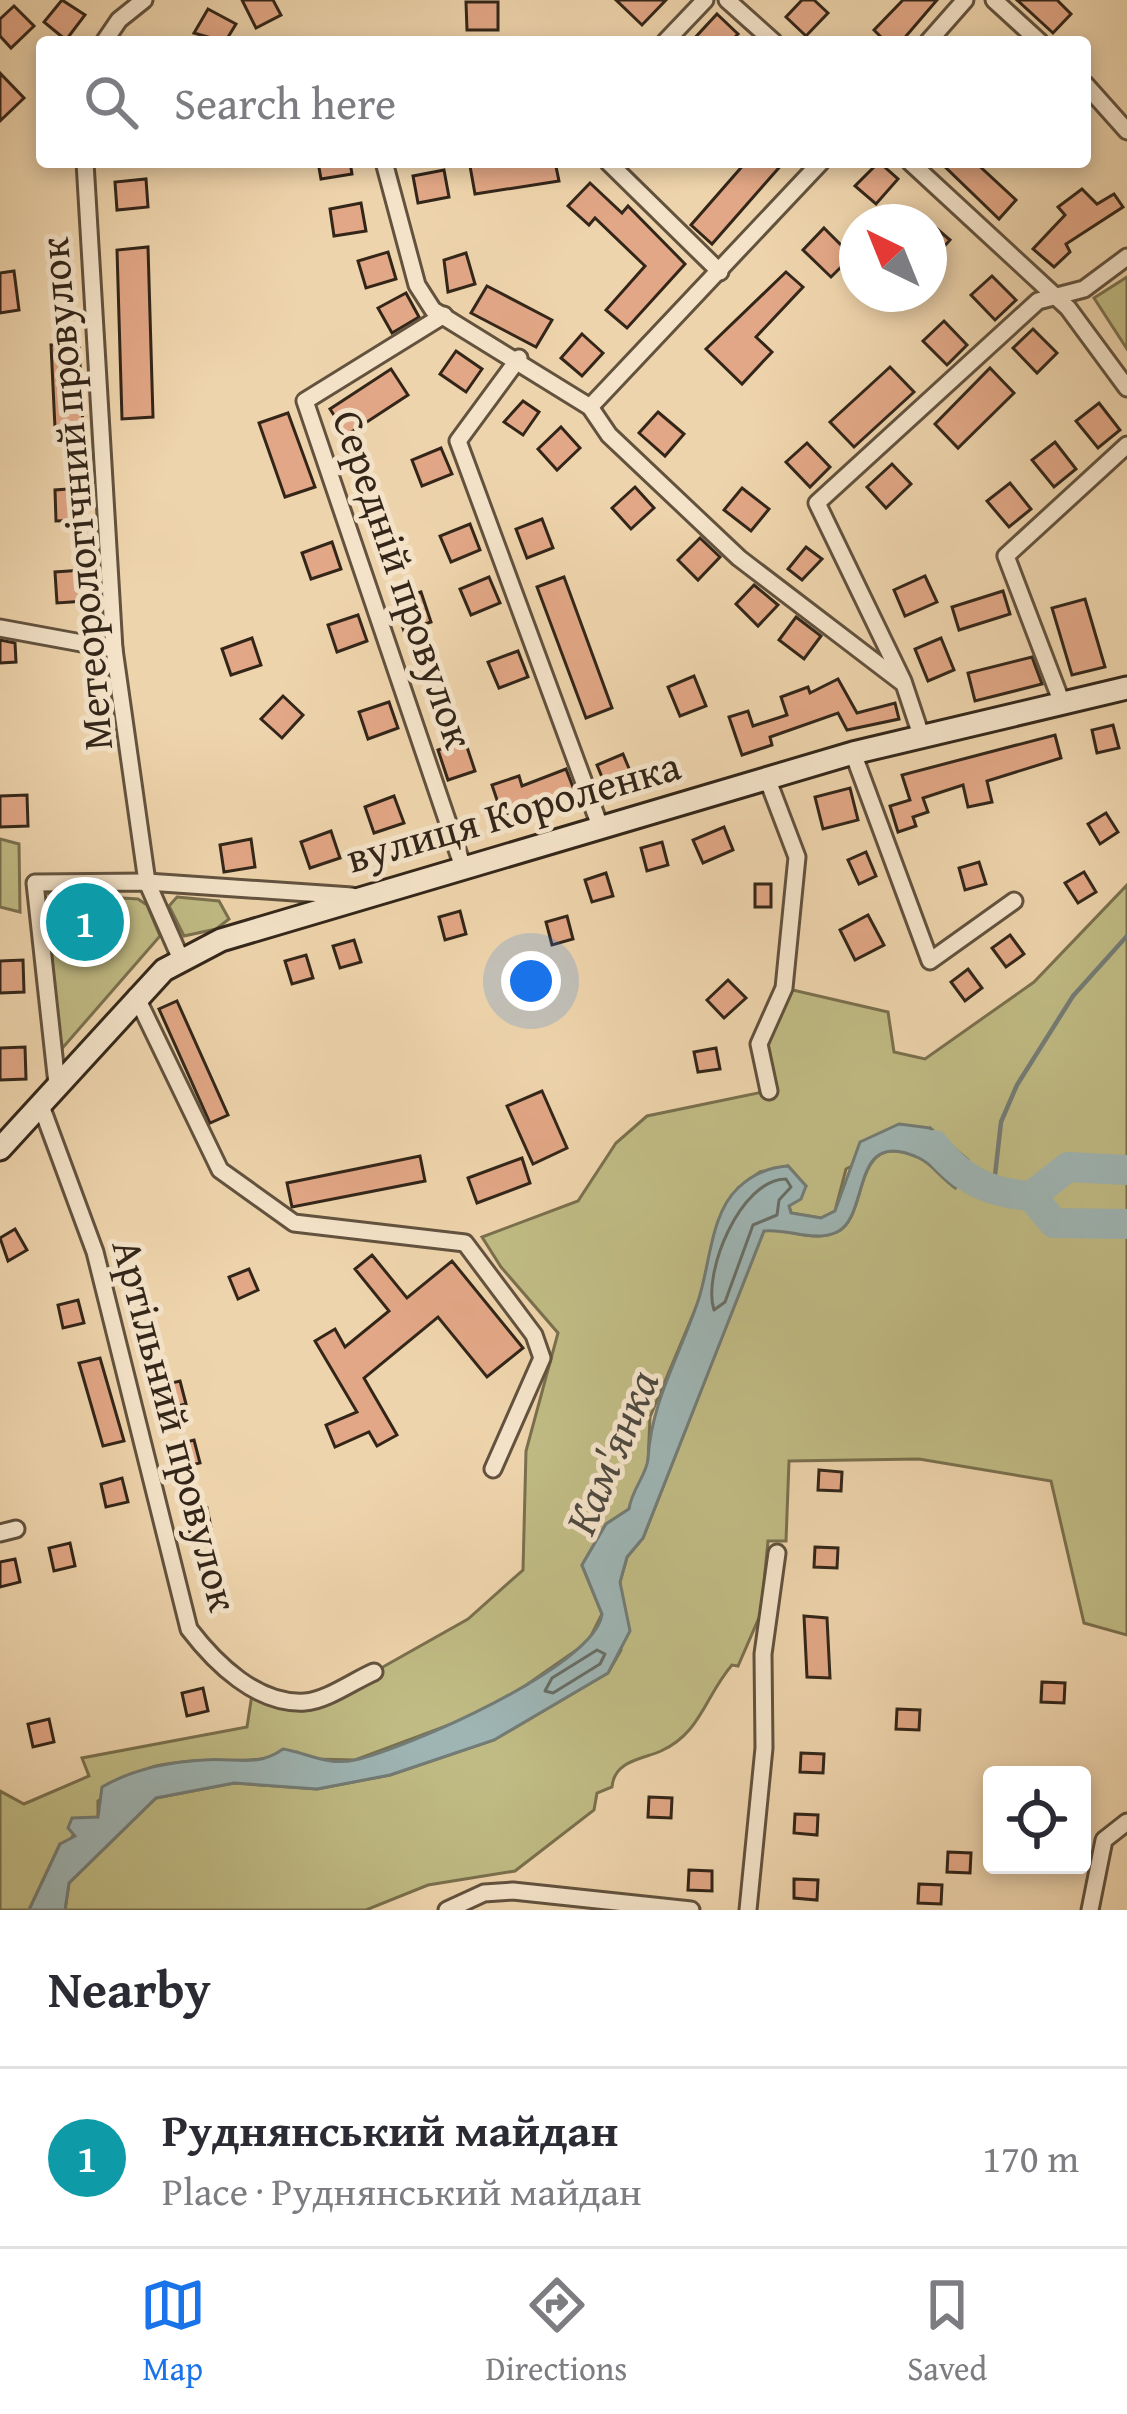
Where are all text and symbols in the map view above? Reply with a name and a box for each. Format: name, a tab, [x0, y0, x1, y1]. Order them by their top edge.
search box	[36, 36, 1091, 168]
icon: search	[78, 69, 144, 135]
text: Search here	[174, 70, 396, 135]
north arrow	[839, 204, 947, 312]
street label: Метеорологічний провулок	[22, 235, 127, 753]
street label: Середній провулок	[318, 401, 491, 756]
street label: вулиця Короленка	[339, 734, 687, 887]
pin: 1	[46, 877, 124, 967]
your location	[501, 951, 561, 1011]
street label: Артільний провулок	[97, 1232, 255, 1618]
water label: Кам'янка	[547, 1359, 674, 1544]
map controls	[983, 1766, 1091, 1874]
button: locate	[983, 1766, 1091, 1874]
text: Nearby	[48, 1951, 211, 2026]
text: Руднянський майдан	[162, 2097, 618, 2162]
text: 1	[77, 2129, 97, 2186]
text: 170 m	[982, 2129, 1079, 2186]
text: Place · Руднянський майдан	[162, 2162, 642, 2219]
tab: Map	[140, 2272, 206, 2392]
tab: Directions	[486, 2272, 627, 2392]
tab: Saved	[907, 2272, 987, 2392]

